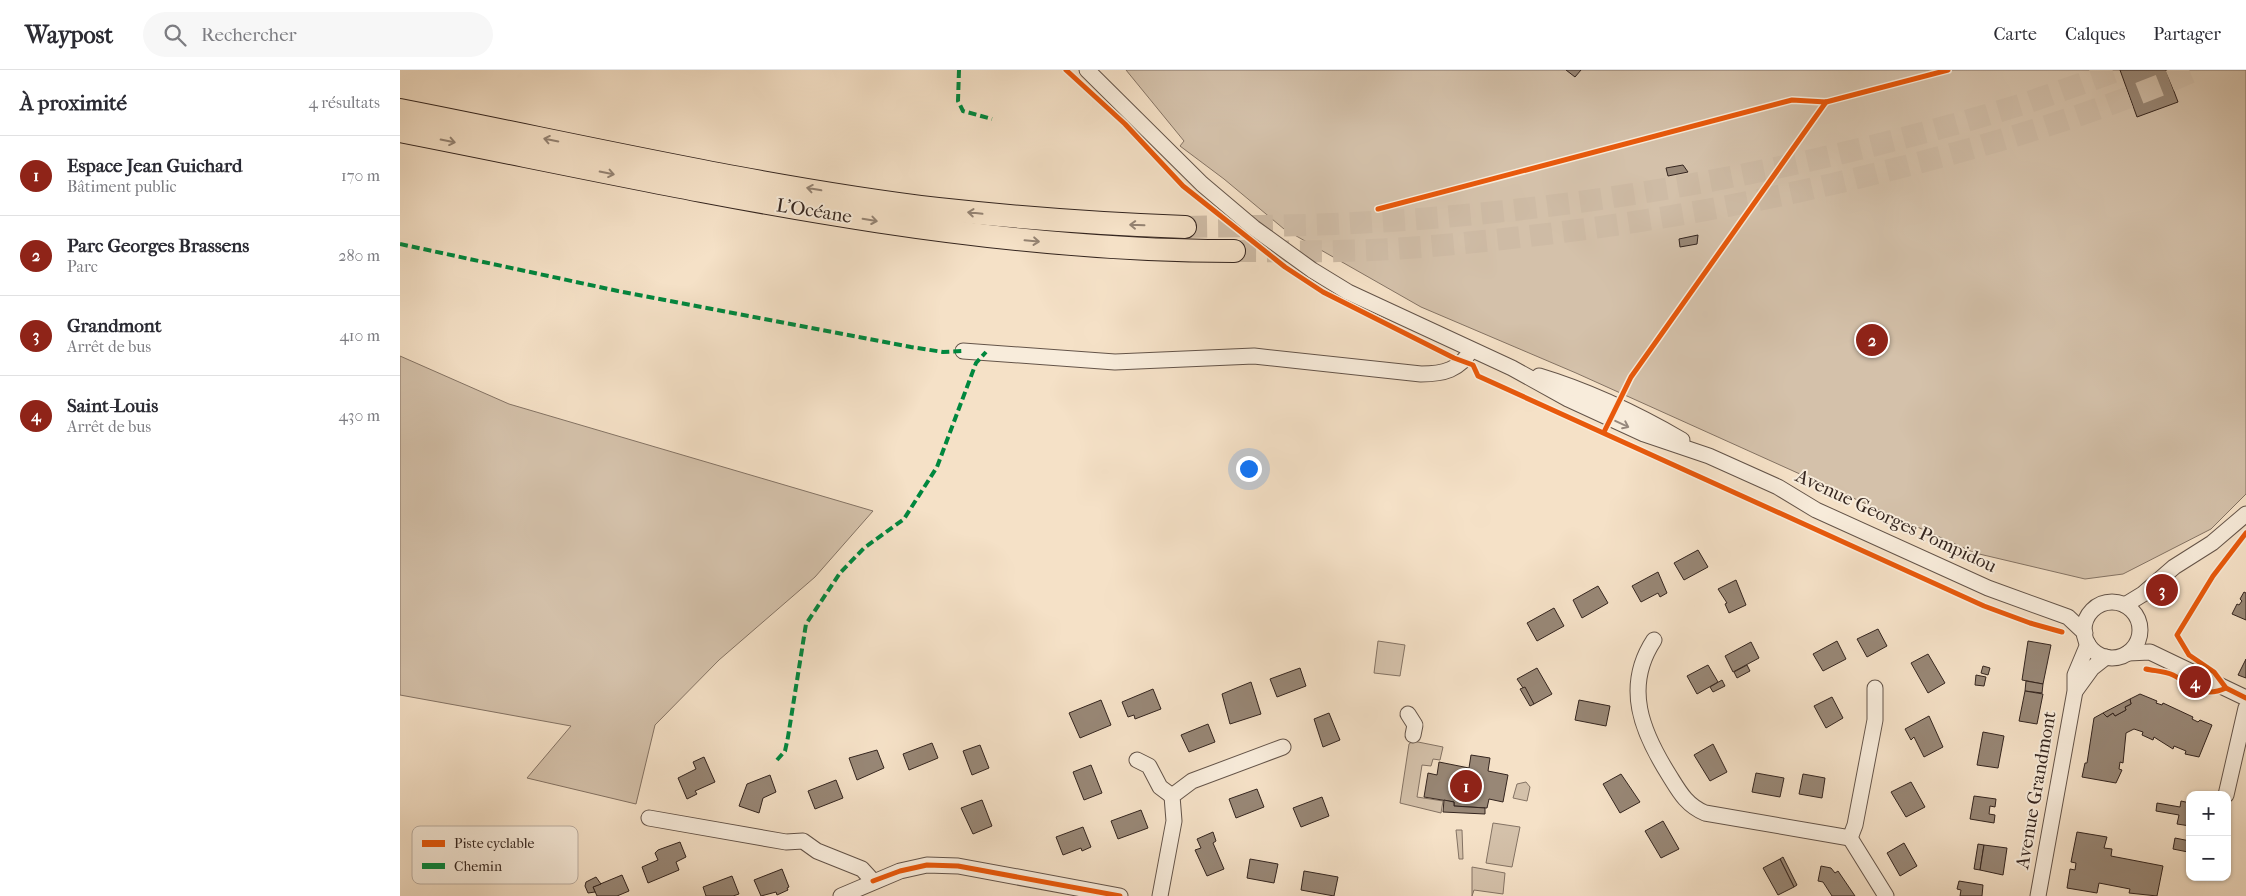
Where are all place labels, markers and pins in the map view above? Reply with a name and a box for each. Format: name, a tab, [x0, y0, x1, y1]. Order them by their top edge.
pin: 2	[1856, 321, 1888, 359]
pin: 3	[2146, 571, 2178, 609]
pin: 4	[2179, 663, 2211, 701]
pin: 1	[1450, 767, 1482, 805]

